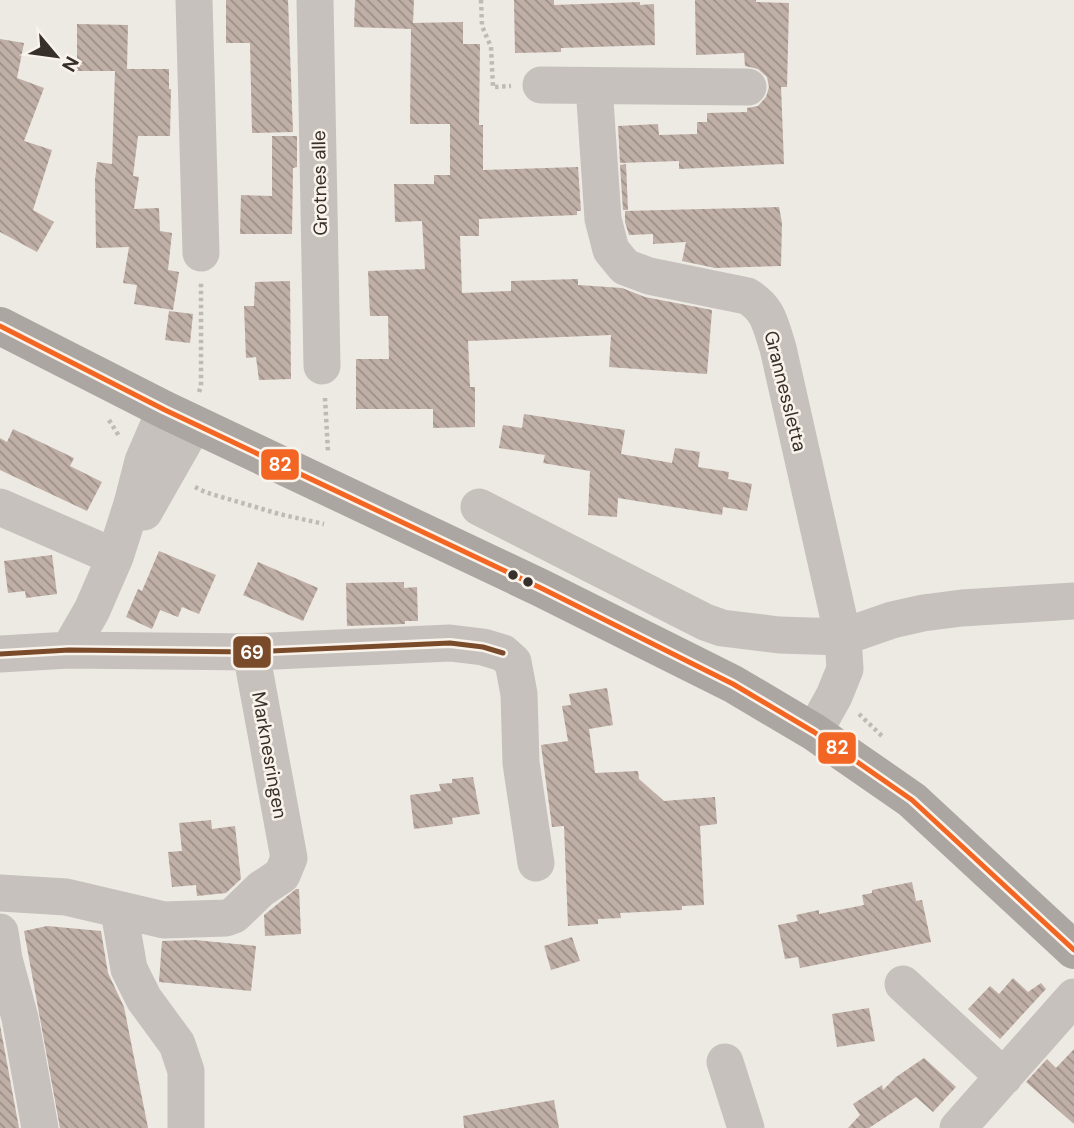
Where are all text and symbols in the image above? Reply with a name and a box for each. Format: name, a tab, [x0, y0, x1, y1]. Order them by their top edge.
north arrow	[21, 21, 91, 91]
text: N	[56, 52, 85, 76]
street label: Grotnes alle	[306, 130, 333, 236]
street label: Grannessletta	[758, 328, 813, 454]
line badge: 82	[260, 448, 300, 481]
text: 82	[269, 452, 291, 477]
unlabelled marker	[506, 568, 520, 582]
unlabelled marker	[521, 575, 535, 589]
line badge: 69	[232, 635, 272, 669]
text: 69	[240, 640, 264, 665]
street label: Marknesringen	[246, 690, 293, 821]
line badge: 82	[817, 731, 857, 765]
text: 82	[826, 735, 848, 760]

